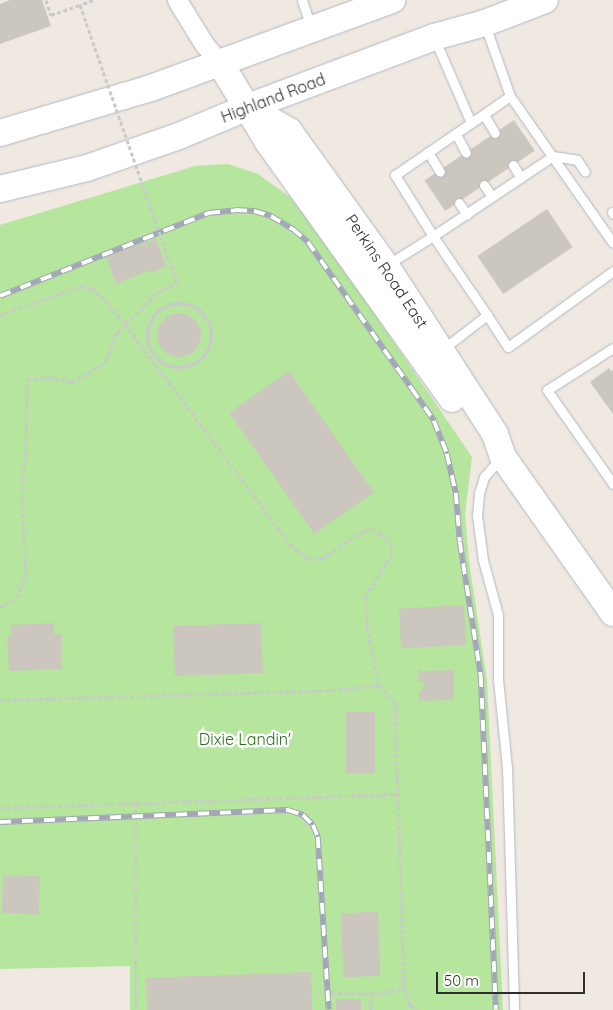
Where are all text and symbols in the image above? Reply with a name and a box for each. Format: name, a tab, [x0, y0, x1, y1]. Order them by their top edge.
street label: Highland Road	[218, 69, 328, 127]
street label: Perkins Road East	[342, 210, 432, 332]
park label: Dixie Landin'	[199, 729, 291, 749]
scale bar	[438, 962, 587, 994]
text: 50 m	[444, 971, 479, 990]

